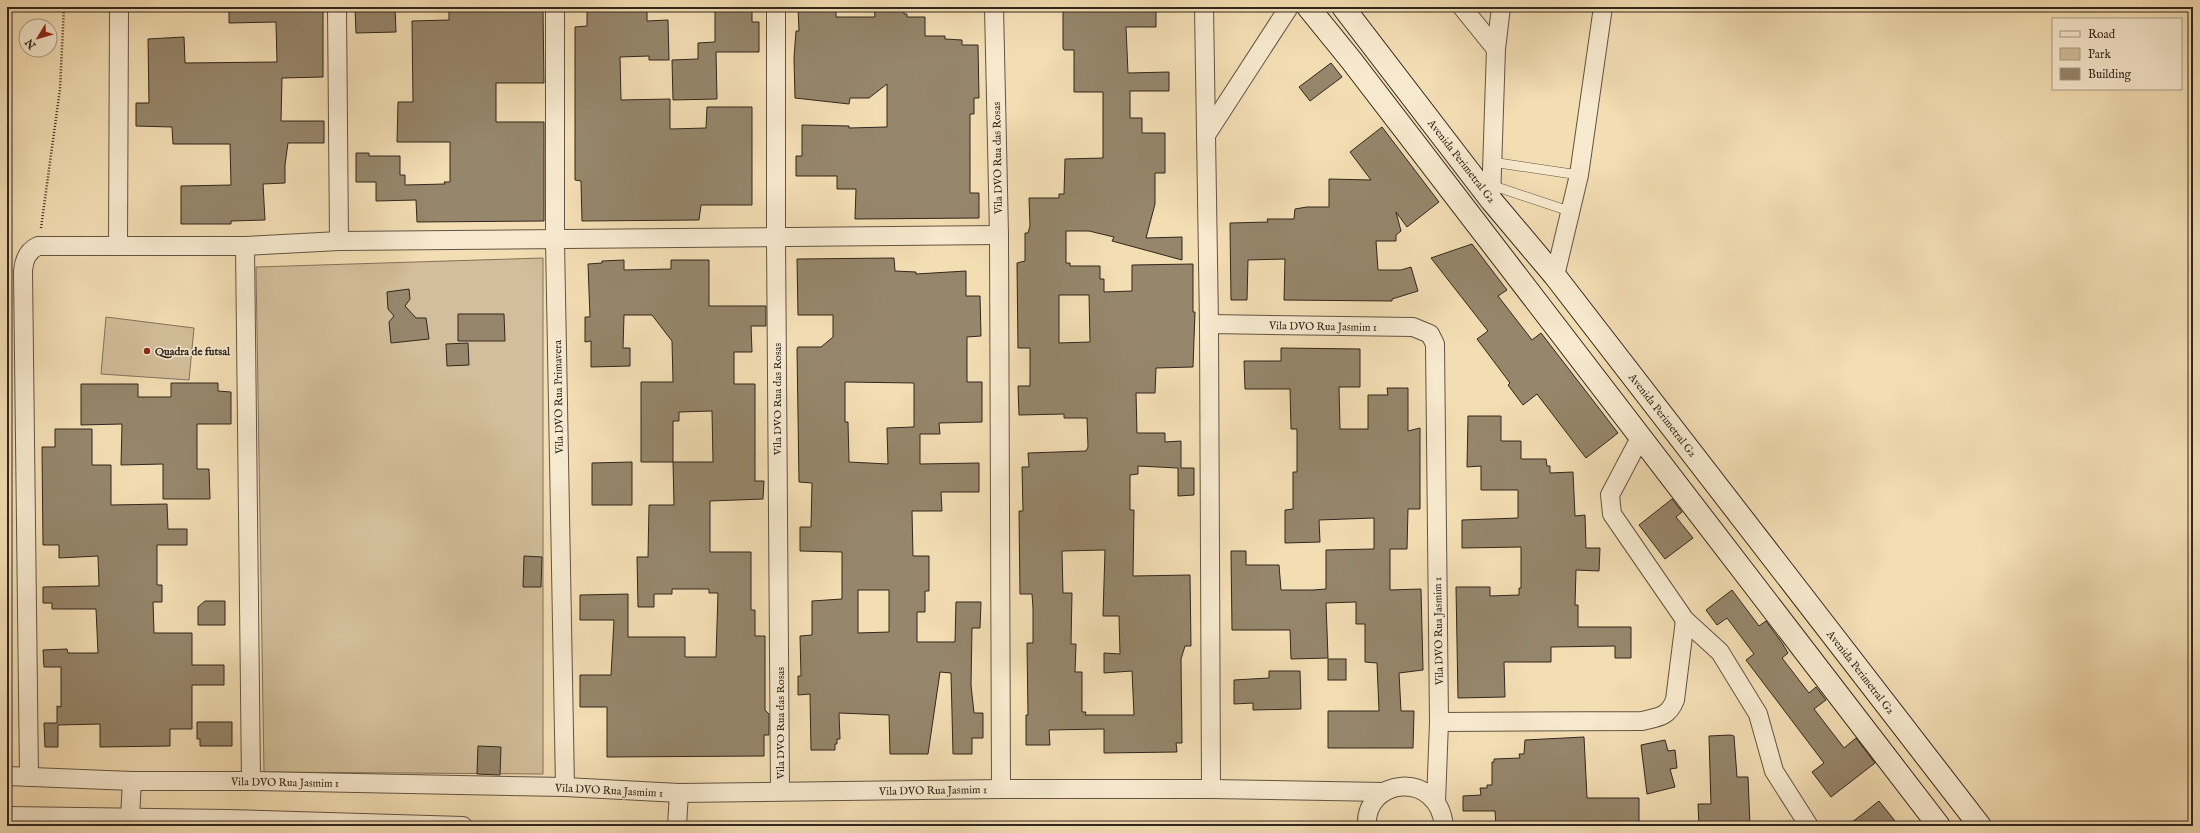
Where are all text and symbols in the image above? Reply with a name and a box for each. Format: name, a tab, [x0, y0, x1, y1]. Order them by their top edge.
north arrow	[18, 18, 58, 58]
legend	[2052, 18, 2182, 90]
text: Road	[2088, 27, 2116, 42]
text: N	[22, 35, 40, 52]
text: Park	[2088, 47, 2111, 62]
text: Building	[2088, 67, 2132, 82]
street label: Vila DVO Rua das Rosas	[990, 102, 1006, 215]
street label: Avenida Perimetral G2	[1424, 116, 1498, 206]
street label: Vila DVO Rua Jasmim 1	[1268, 319, 1377, 335]
street label: Vila DVO Rua Primavera	[551, 340, 567, 455]
street label: Vila DVO Rua das Rosas	[771, 343, 785, 456]
place label: Quadra de futsal	[155, 345, 231, 359]
marker: Quadra de futsal	[142, 346, 152, 356]
street label: Avenida Perimetral G2	[1625, 370, 1699, 460]
street label: Vila DVO Rua Jasmim 1	[1431, 577, 1447, 686]
street label: Avenida Perimetral G2	[1823, 627, 1897, 717]
street label: Vila DVO Rua das Rosas	[774, 667, 788, 780]
street label: Vila DVO Rua Jasmim 1	[230, 775, 339, 791]
street label: Vila DVO Rua Jasmim 1	[554, 781, 663, 801]
street label: Vila DVO Rua Jasmim 1	[878, 783, 987, 799]

